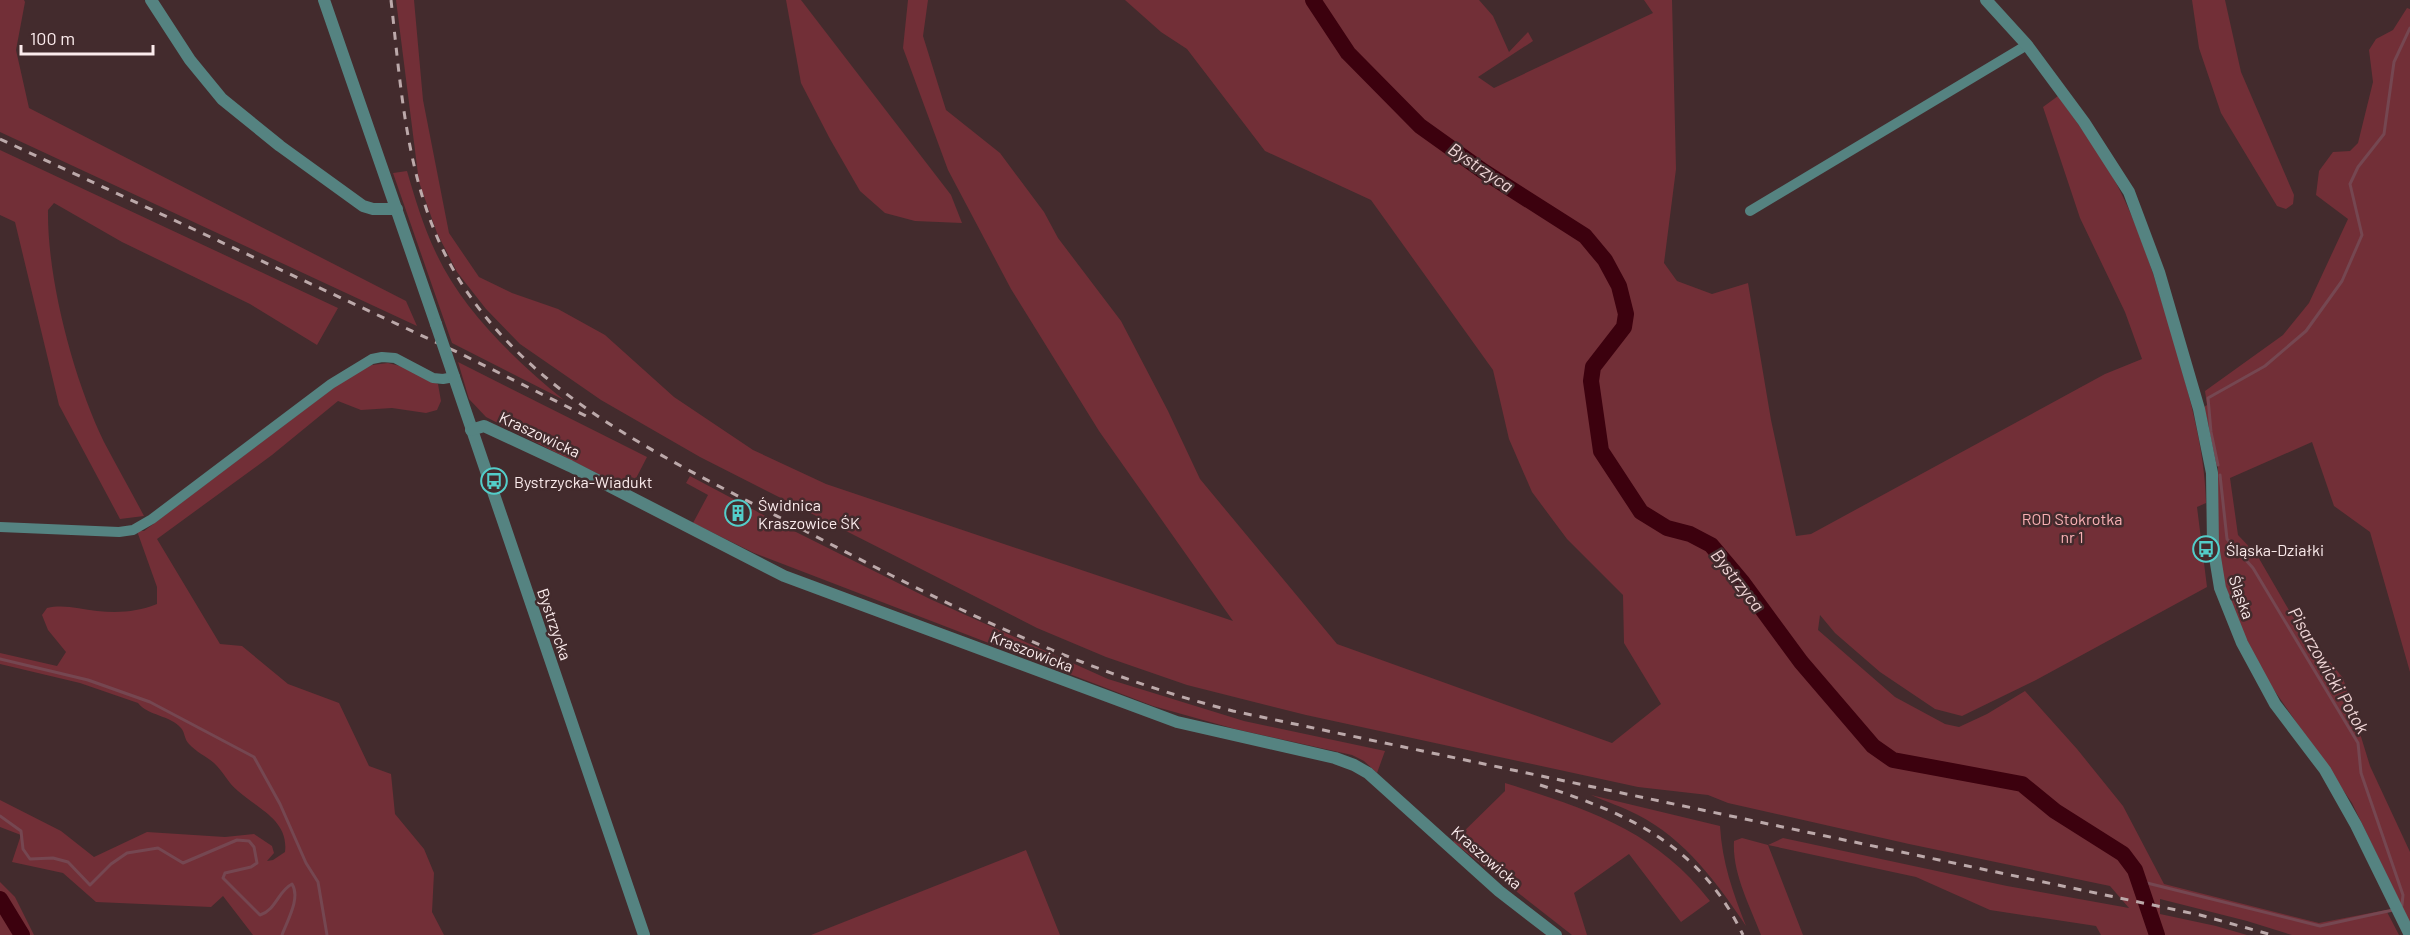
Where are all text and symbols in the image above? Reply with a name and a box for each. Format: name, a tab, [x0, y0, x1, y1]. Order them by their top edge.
scale bar	[21, 18, 153, 56]
text: 100 m	[30, 27, 75, 49]
water label: Bystrzyca	[1444, 137, 1518, 197]
street label: Kraszowicka	[497, 407, 583, 461]
bus stop icon: Bystrzycka-Wiadukt	[479, 466, 509, 496]
place label: Bystrzycka-Wiadukt	[514, 472, 653, 491]
place label: Świdnica Kraszowice ŚK	[758, 495, 860, 532]
building icon: Świdnica Kraszowice ŚK	[723, 498, 753, 528]
park label: ROD Stokrotka nr 1	[2022, 509, 2122, 546]
bus stop icon: Śląska-Działki	[2191, 534, 2221, 564]
place label: Śląska-Działki	[2226, 540, 2324, 559]
water label: Bystrzyca	[1707, 544, 1769, 616]
street label: Śląska	[2225, 573, 2259, 621]
street label: Bystrzycka	[534, 586, 576, 662]
water label: Pisarzowicki Potok	[2284, 603, 2374, 737]
street label: Kraszowicka	[988, 627, 1076, 675]
street label: Kraszowicka	[1448, 821, 1526, 893]

